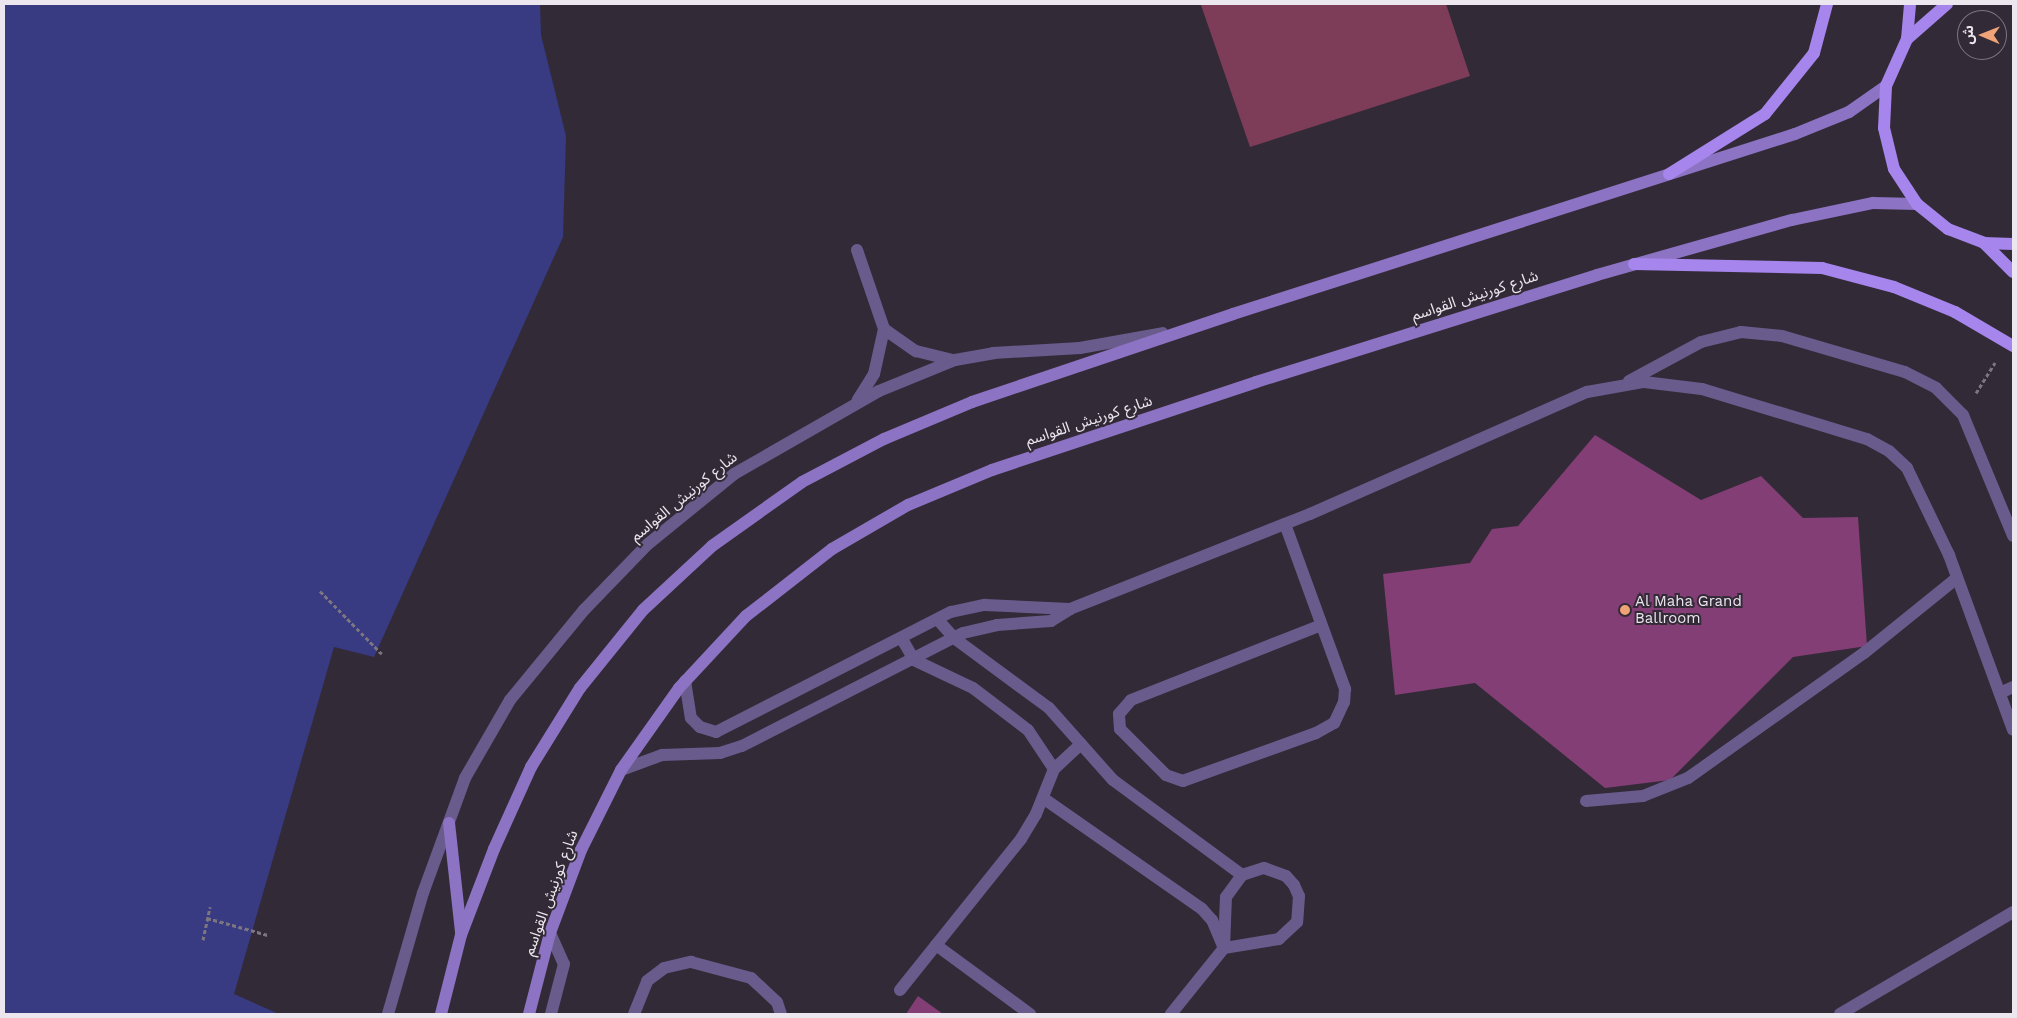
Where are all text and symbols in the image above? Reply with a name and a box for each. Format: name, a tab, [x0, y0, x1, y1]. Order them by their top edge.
north arrow	[1957, 10, 2007, 60]
text: ش	[1960, 25, 1976, 44]
street label: شارع كورنيش القواسم	[1409, 267, 1541, 325]
street label: شارع كورنيش القواسم	[1023, 392, 1155, 450]
street label: شارع كورنيش القواسم	[627, 448, 741, 546]
place label: Al Maha Grand Ballroom	[1635, 592, 1743, 627]
marker: Al Maha Grand Ballroom	[1619, 604, 1631, 616]
street label: شارع كورنيش القواسم	[520, 828, 582, 958]

